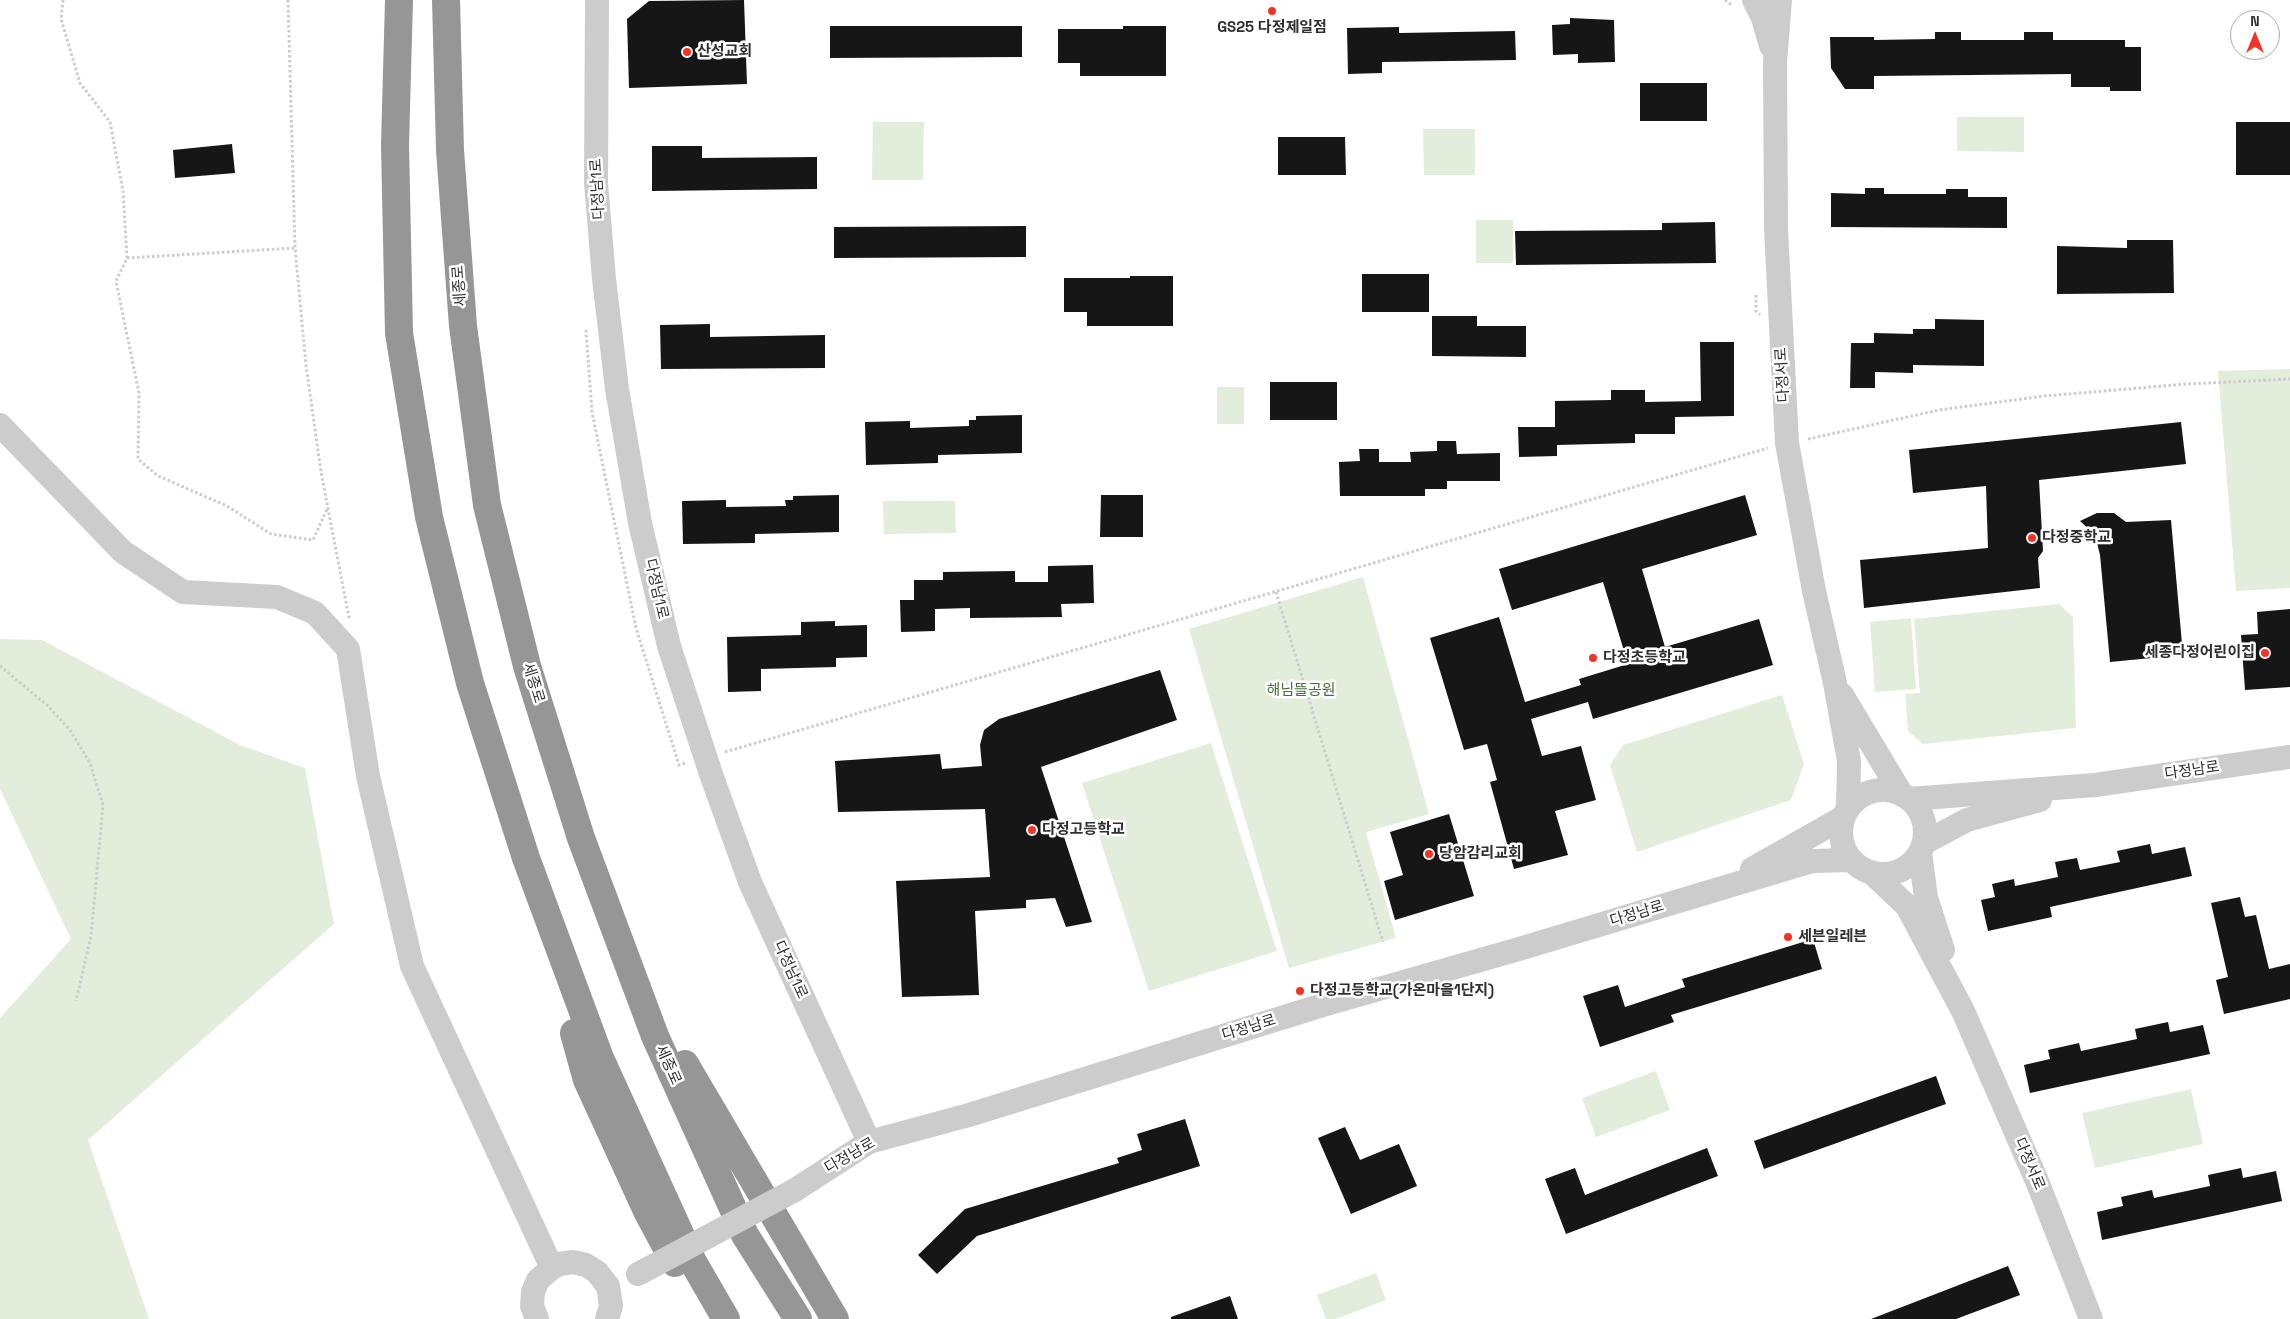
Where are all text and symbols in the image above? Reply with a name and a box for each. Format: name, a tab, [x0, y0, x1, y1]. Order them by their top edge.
marker: GS25 다정제일점	[1266, 5, 1278, 17]
north arrow	[2230, 10, 2280, 60]
text: N	[2250, 12, 2260, 30]
place label: GS25 다정제일점	[1217, 19, 1327, 37]
place label: 산성교회	[697, 43, 752, 61]
marker: 산성교회	[681, 46, 693, 58]
street label: 다정남1로	[587, 158, 609, 220]
street label: 세종로	[450, 265, 470, 307]
street label: 다정서로	[1773, 347, 1793, 403]
place label: 다정중학교	[2042, 529, 2111, 547]
marker: 다정중학교	[2026, 532, 2038, 544]
street label: 다정남1로	[640, 557, 672, 621]
place label: 세종다정어린이집	[2145, 644, 2255, 662]
marker: 세종다정어린이집	[2259, 647, 2271, 659]
place label: 다정초등학교	[1603, 649, 1686, 667]
marker: 다정초등학교	[1587, 652, 1599, 664]
street label: 세종로	[518, 661, 548, 705]
park label: 해님뜰공원	[1267, 682, 1335, 700]
street label: 다정남로	[2163, 758, 2221, 784]
place label: 다정고등학교	[1042, 821, 1125, 839]
marker: 다정고등학교	[1026, 824, 1038, 836]
place label: 당암감리교회	[1439, 845, 1522, 863]
marker: 당암감리교회	[1423, 848, 1435, 860]
street label: 다정남로	[1608, 897, 1666, 931]
place label: 세븐일레븐	[1798, 928, 1867, 946]
marker: 세븐일레븐	[1782, 931, 1794, 943]
street label: 다정남1로	[769, 938, 811, 1002]
place label: 다정고등학교(가온마을1단지)	[1310, 982, 1494, 1000]
marker: 다정고등학교(가온마을1단지)	[1294, 985, 1306, 997]
street label: 다정남로	[1220, 1011, 1278, 1045]
street label: 세종로	[651, 1042, 685, 1088]
street label: 다정남로	[822, 1134, 878, 1178]
street label: 다정서로	[2010, 1135, 2048, 1193]

